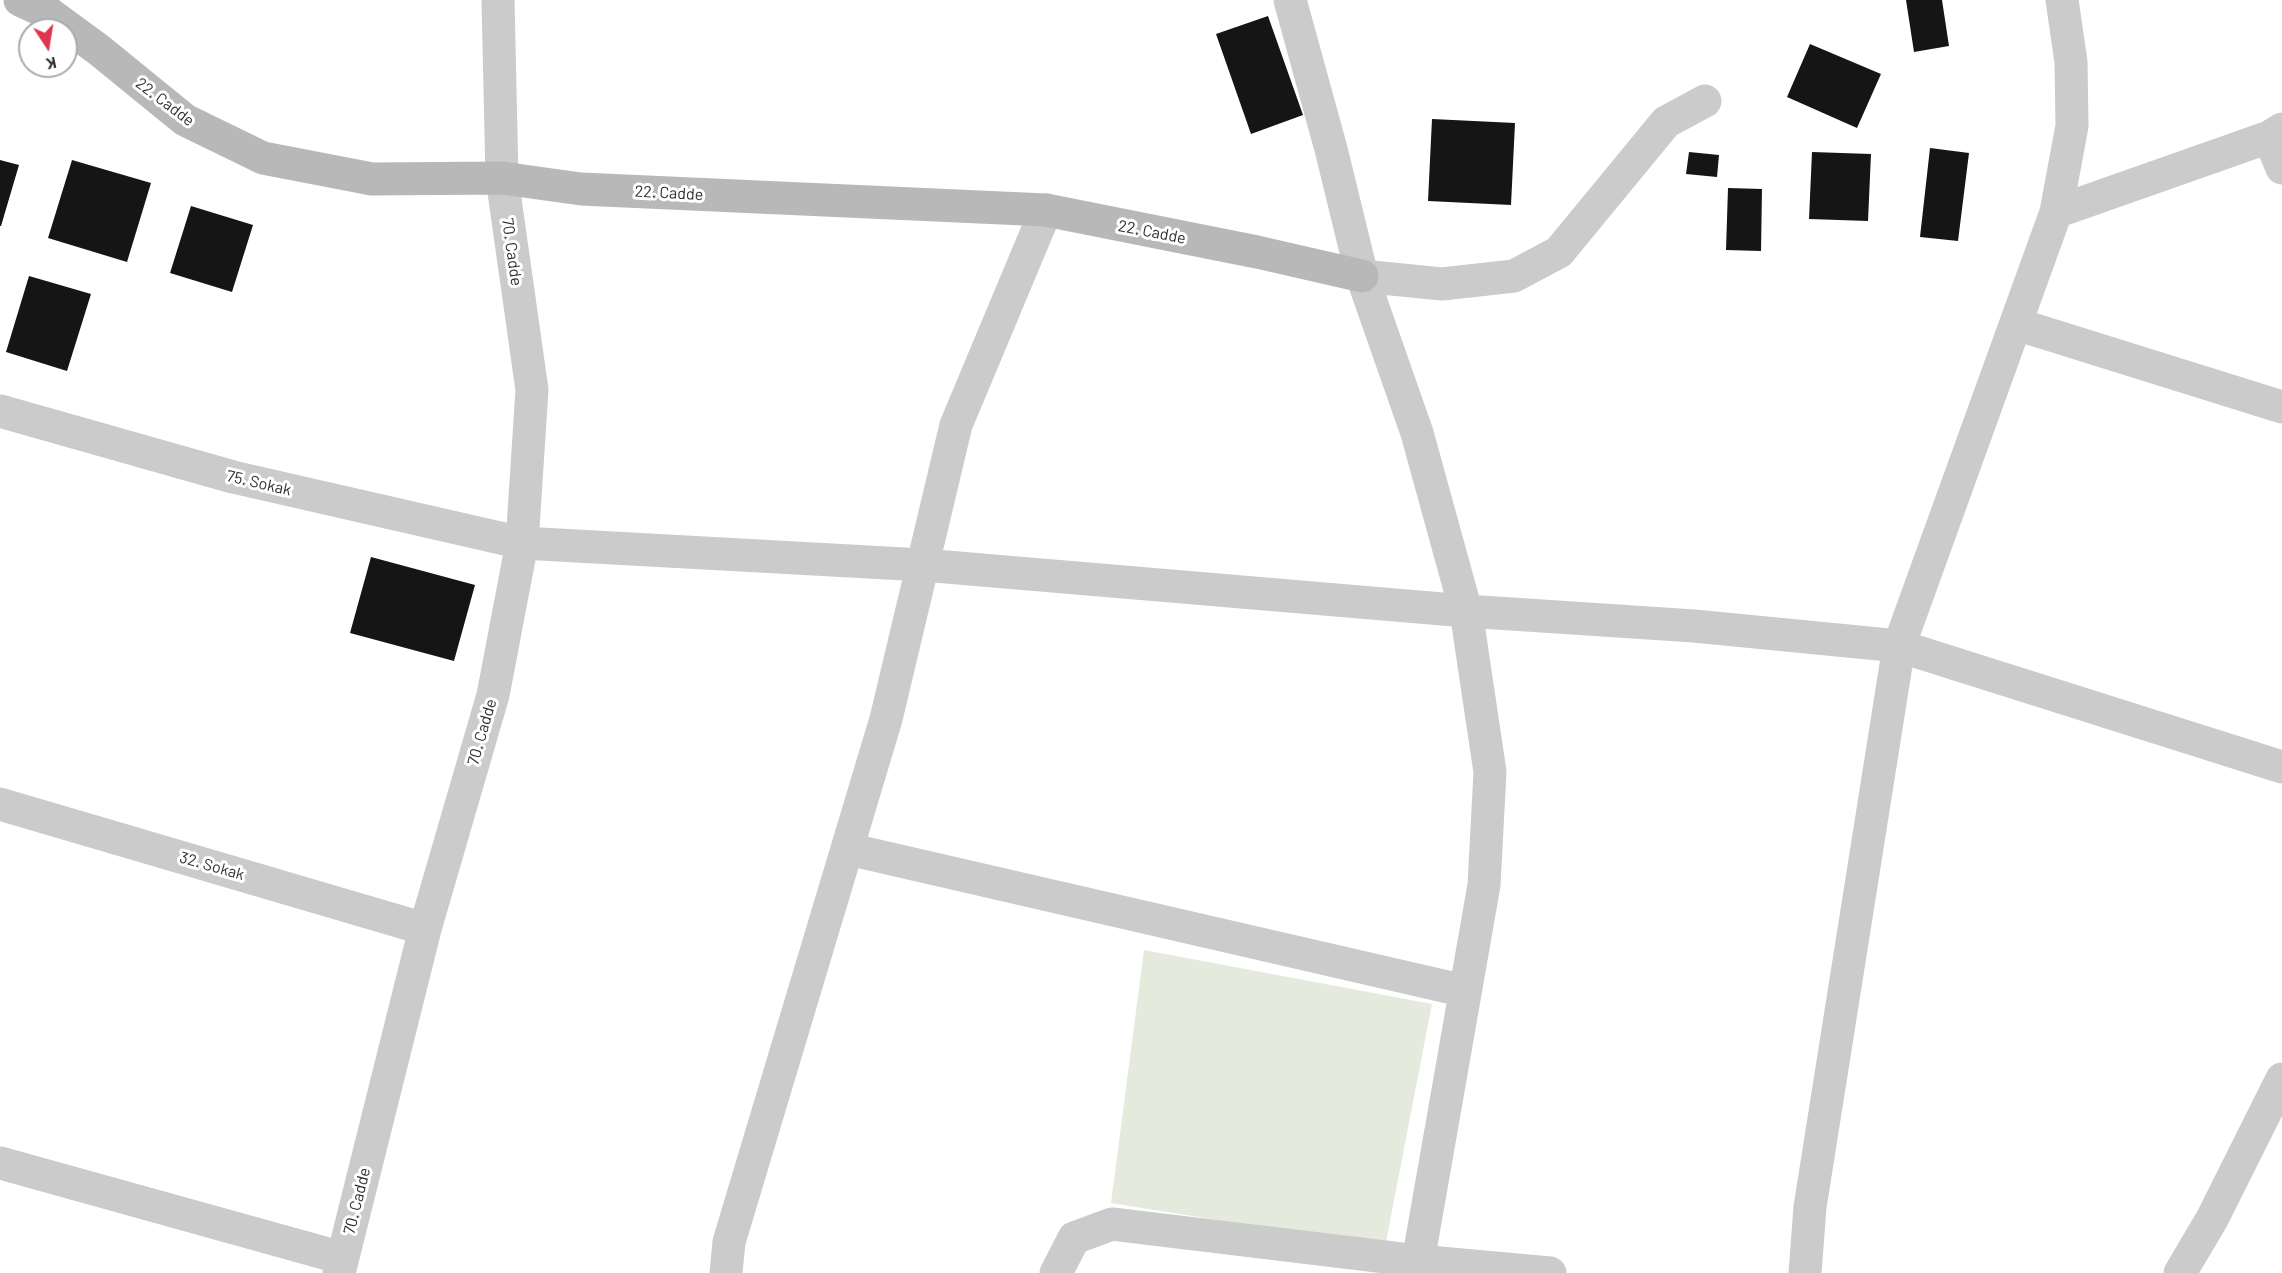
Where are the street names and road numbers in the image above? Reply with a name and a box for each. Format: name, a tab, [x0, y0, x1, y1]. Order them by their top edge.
street label: 22. Cadde	[132, 74, 198, 130]
street label: 22. Cadde	[634, 182, 704, 204]
street label: 22. Cadde	[1117, 216, 1187, 248]
street label: 70. Cadde	[498, 217, 526, 287]
street label: 75. Sokak	[225, 466, 293, 500]
street label: 70. Cadde	[463, 697, 501, 767]
street label: 32. Sokak	[177, 848, 247, 884]
street label: 70. Cadde	[339, 1166, 375, 1236]

